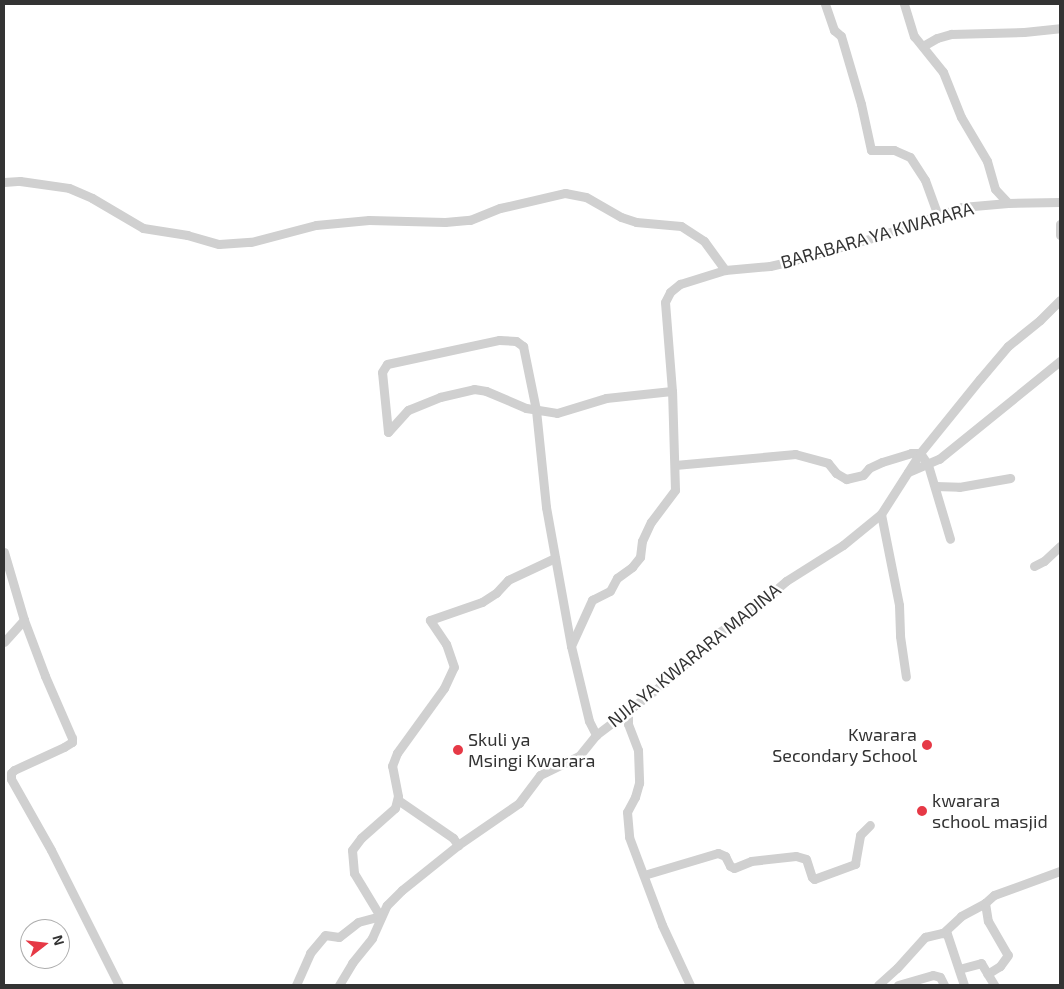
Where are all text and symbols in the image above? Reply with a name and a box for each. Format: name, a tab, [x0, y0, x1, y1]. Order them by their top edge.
street label: BARABARA YA KWARARA	[777, 197, 977, 273]
street label: NJIA YA KWARARA MADINA	[603, 578, 785, 732]
place label: Kwarara Secondary School	[772, 724, 917, 766]
place label: Skuli ya Msingi Kwarara	[468, 729, 595, 772]
marker: Kwarara Secondary School	[921, 739, 933, 751]
marker: Skuli ya Msingi Kwarara	[452, 744, 464, 756]
place label: kwarara schooL masjid	[932, 790, 1048, 832]
marker: kwarara schooL masjid	[916, 805, 928, 817]
north arrow	[20, 919, 70, 969]
text: N	[49, 933, 69, 947]

